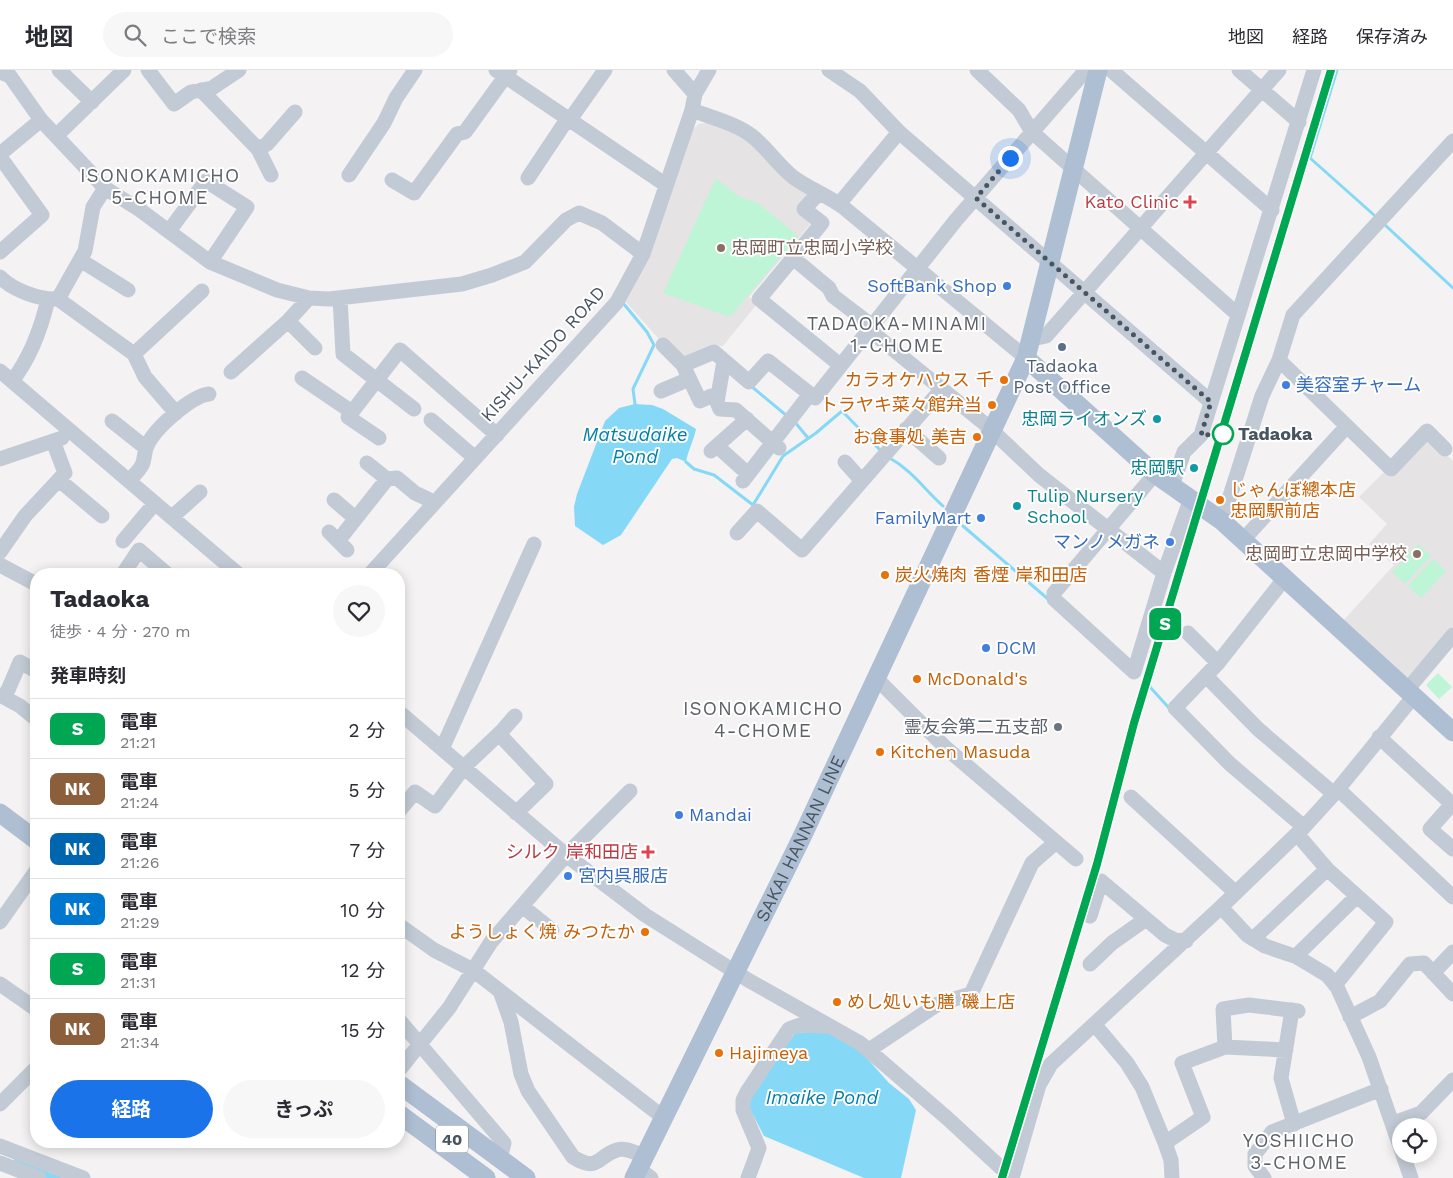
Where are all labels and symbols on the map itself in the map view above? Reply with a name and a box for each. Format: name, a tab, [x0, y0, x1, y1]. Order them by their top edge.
your location	[998, 146, 1023, 171]
district label: ISONOKAMICHO 5-CHOME	[80, 164, 240, 209]
place label: Kato Clinic	[1084, 191, 1179, 212]
marker: Kato Clinic	[1183, 195, 1197, 209]
place label: 忠岡町立忠岡小学校	[731, 237, 893, 258]
marker: 忠岡町立忠岡小学校	[715, 242, 727, 254]
place label: SoftBank Shop	[867, 275, 997, 296]
marker: SoftBank Shop	[1001, 280, 1013, 292]
street label: KISHU-KAIDO ROAD	[476, 282, 609, 426]
district label: TADAOKA-MINAMI 1-CHOME	[807, 312, 987, 357]
marker: Tadaoka Post Office	[1056, 341, 1068, 353]
place label: Tadaoka Post Office	[1013, 355, 1111, 397]
place label: カラオケハウス 千	[845, 369, 994, 390]
marker: カラオケハウス 千	[998, 374, 1010, 386]
place label: 美容室チャーム	[1296, 374, 1421, 395]
marker: 美容室チャーム	[1280, 379, 1292, 391]
place label: トラヤキ菜々館弁当	[820, 394, 982, 415]
marker: トラヤキ菜々館弁当	[986, 399, 998, 411]
place label: 忠岡ライオンズ	[1021, 408, 1147, 429]
marker: 忠岡ライオンズ	[1151, 413, 1163, 425]
water label: Matsudaike Pond	[582, 423, 688, 468]
marker: Tadaoka	[1212, 423, 1234, 445]
place label: Tadaoka	[1238, 423, 1313, 444]
place label: お食事処 美吉	[853, 426, 967, 447]
marker: お食事処 美吉	[971, 431, 983, 443]
place label: 忠岡駅	[1130, 457, 1184, 478]
marker: 忠岡駅	[1188, 462, 1200, 474]
place label: じゃんぼ總本店 忠岡駅前店	[1230, 479, 1356, 521]
place label: Tulip Nursery School	[1027, 485, 1144, 527]
marker: じゃんぼ總本店 忠岡駅前店	[1214, 494, 1226, 506]
marker: Tulip Nursery School	[1011, 500, 1023, 512]
place label: FamilyMart	[875, 507, 971, 528]
marker: FamilyMart	[975, 512, 987, 524]
place label: マンノメガネ	[1053, 531, 1160, 552]
marker: マンノメガネ	[1164, 536, 1176, 548]
place label: 忠岡町立忠岡中学校	[1245, 543, 1407, 564]
marker: 忠岡町立忠岡中学校	[1411, 548, 1423, 560]
place label: 炭火焼肉 香煙 岸和田店	[895, 564, 1087, 585]
marker: 炭火焼肉 香煙 岸和田店	[879, 569, 891, 581]
line badge: S	[1149, 608, 1181, 640]
place label: DCM	[996, 637, 1037, 658]
marker: DCM	[980, 642, 992, 654]
place label: McDonald's	[927, 668, 1028, 689]
marker: McDonald's	[911, 673, 923, 685]
district label: ISONOKAMICHO 4-CHOME	[683, 697, 843, 742]
place label: 霊友会第二五支部	[904, 716, 1048, 737]
marker: 霊友会第二五支部	[1052, 721, 1064, 733]
place label: Kitchen Masuda	[890, 741, 1031, 762]
marker: Kitchen Masuda	[874, 746, 886, 758]
street label: SAKAI HANNAN LINE	[751, 752, 849, 925]
place label: Mandai	[689, 804, 752, 825]
marker: Mandai	[673, 809, 685, 821]
place label: シルク 岸和田店	[506, 841, 638, 862]
marker: シルク 岸和田店	[642, 846, 654, 858]
place label: 宮内呉服店	[578, 865, 668, 886]
marker: 宮内呉服店	[562, 870, 574, 882]
place label: ようしょく焼 みつたか	[449, 921, 635, 942]
marker: ようしょく焼 みつたか	[639, 926, 651, 938]
place label: めし処いも膳 磯上店	[847, 991, 1015, 1012]
marker: めし処いも膳 磯上店	[831, 996, 843, 1008]
place label: Hajimeya	[729, 1042, 808, 1063]
marker: Hajimeya	[713, 1047, 725, 1059]
water label: Imaike Pond	[766, 1086, 880, 1109]
road number: 40	[436, 1126, 468, 1152]
district label: YOSHIICHO 3-CHOME	[1243, 1129, 1355, 1174]

